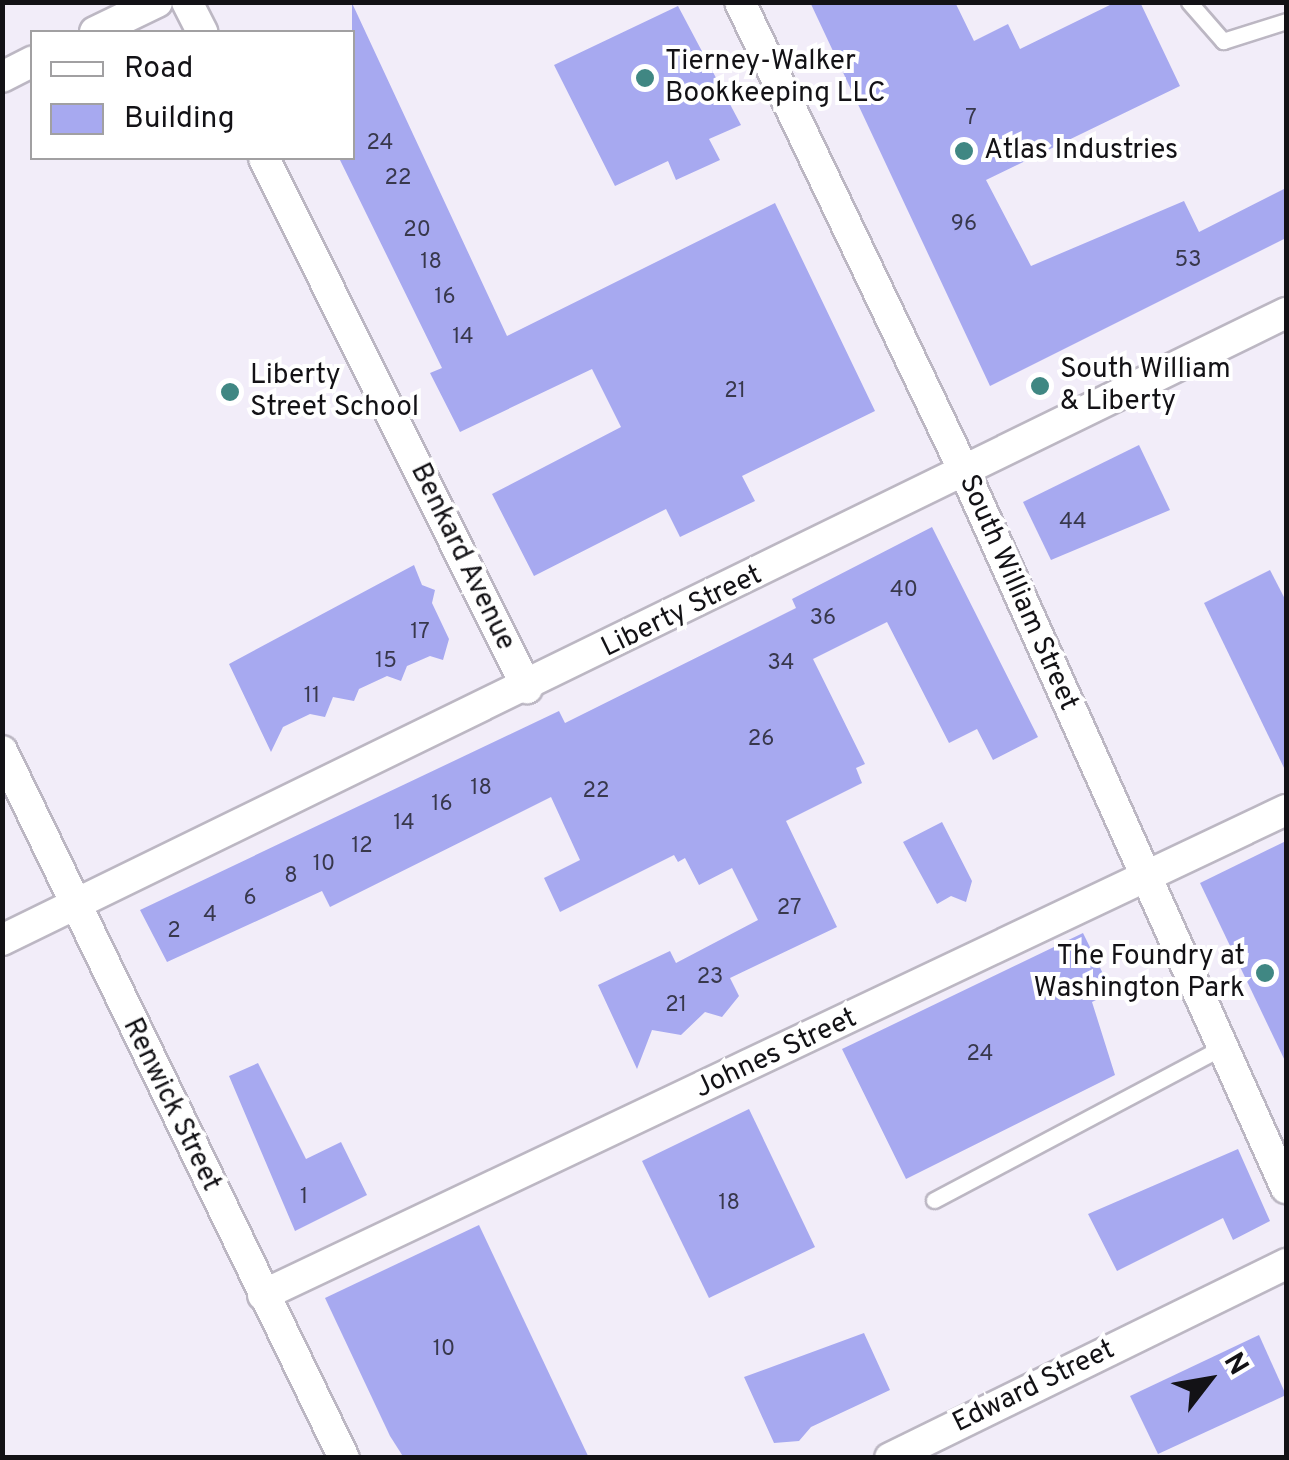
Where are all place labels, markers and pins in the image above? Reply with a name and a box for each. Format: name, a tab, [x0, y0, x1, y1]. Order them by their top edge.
place label: Tierney-Walker Bookkeeping LLC	[665, 45, 886, 111]
marker: Tierney-Walker Bookkeeping LLC	[634, 67, 656, 89]
place label: Atlas Industries	[984, 134, 1178, 168]
marker: Atlas Industries	[953, 140, 975, 162]
place label: South William & Liberty	[1060, 353, 1231, 419]
place label: Liberty Street School	[250, 359, 419, 425]
marker: South William & Liberty	[1029, 375, 1051, 397]
marker: Liberty Street School	[219, 381, 241, 403]
place label: The Foundry at Washington Park	[1034, 940, 1245, 1006]
marker: The Foundry at Washington Park	[1254, 962, 1276, 984]

